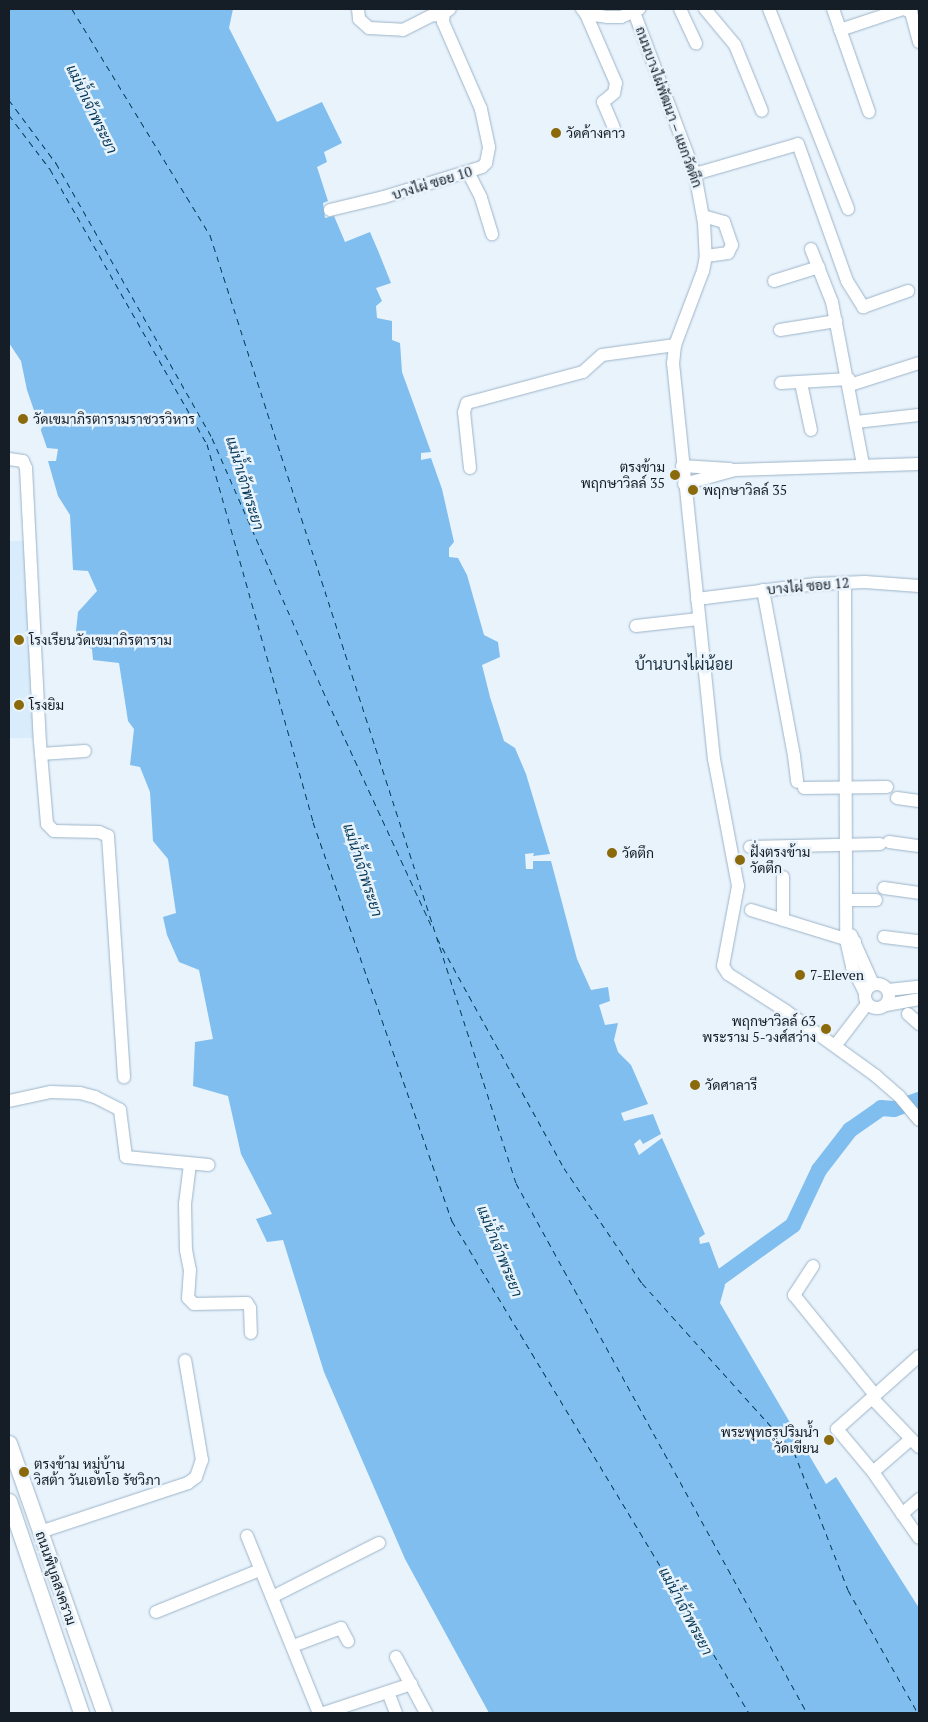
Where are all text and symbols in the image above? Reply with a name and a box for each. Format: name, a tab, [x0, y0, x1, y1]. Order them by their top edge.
street label: ถนนบางไผ่พัฒนา – แยกวัดตึก	[632, 24, 706, 190]
water label: แม่น้ำเจ้าพระยา	[63, 62, 121, 156]
place label: วัดค้างคาว	[566, 125, 625, 141]
marker: วัดค้างคาว	[550, 127, 562, 139]
street label: บางไผ่ ซอย 10	[390, 163, 474, 203]
place label: วัดเขมาภิรตารามราชวรวิหาร	[33, 411, 195, 427]
marker: วัดเขมาภิรตารามราชวรวิหาร	[17, 413, 29, 425]
water label: แม่น้ำเจ้าพระยา	[222, 434, 268, 532]
place label: ตรงข้าม พฤกษาวิลล์ 35	[581, 459, 665, 492]
marker: ตรงข้าม พฤกษาวิลล์ 35	[669, 469, 681, 481]
place label: พฤกษาวิลล์ 35	[703, 482, 787, 498]
marker: พฤกษาวิลล์ 35	[687, 484, 699, 496]
street label: บางไผ่ ซอย 12	[766, 574, 850, 598]
place label: โรงเรียนวัดเขมาภิรตาราม	[29, 632, 172, 648]
marker: โรงเรียนวัดเขมาภิรตาราม	[13, 634, 25, 646]
district label: บ้านบางไผ่น้อย	[635, 654, 733, 674]
place label: โรงยิม	[29, 697, 64, 713]
marker: โรงยิม	[13, 699, 25, 711]
water label: แม่น้ำเจ้าพระยา	[339, 821, 387, 919]
place label: ฝั่งตรงข้าม วัดตึก	[750, 844, 810, 876]
place label: วัดตึก	[622, 845, 654, 861]
marker: วัดตึก	[606, 847, 618, 859]
marker: ฝั่งตรงข้าม วัดตึก	[734, 854, 746, 866]
place label: 7-Eleven	[810, 967, 864, 983]
marker: 7-Eleven	[794, 969, 806, 981]
place label: พฤกษาวิลล์ 63 พระราม 5-วงศ์สว่าง	[702, 1013, 816, 1046]
marker: พฤกษาวิลล์ 63 พระราม 5-วงศ์สว่าง	[820, 1023, 832, 1035]
place label: วัดศาลารี	[705, 1077, 757, 1093]
marker: วัดศาลารี	[689, 1079, 701, 1091]
water label: แม่น้ำเจ้าพระยา	[474, 1203, 526, 1299]
place label: พระพุทธรูปริมน้ำ วัดเขียน	[721, 1424, 819, 1456]
marker: พระพุทธรูปริมน้ำ วัดเขียน	[823, 1434, 835, 1446]
place label: ตรงข้าม หมู่บ้าน วิสต้า วันเอทโอ รัชวิภา	[34, 1456, 161, 1488]
marker: ตรงข้าม หมู่บ้าน วิสต้า วันเอทโอ รัชวิภา	[18, 1466, 30, 1478]
street label: ถนนพิบูลสงคราม	[32, 1529, 80, 1627]
water label: แม่น้ำเจ้าพระยา	[655, 1564, 717, 1658]

